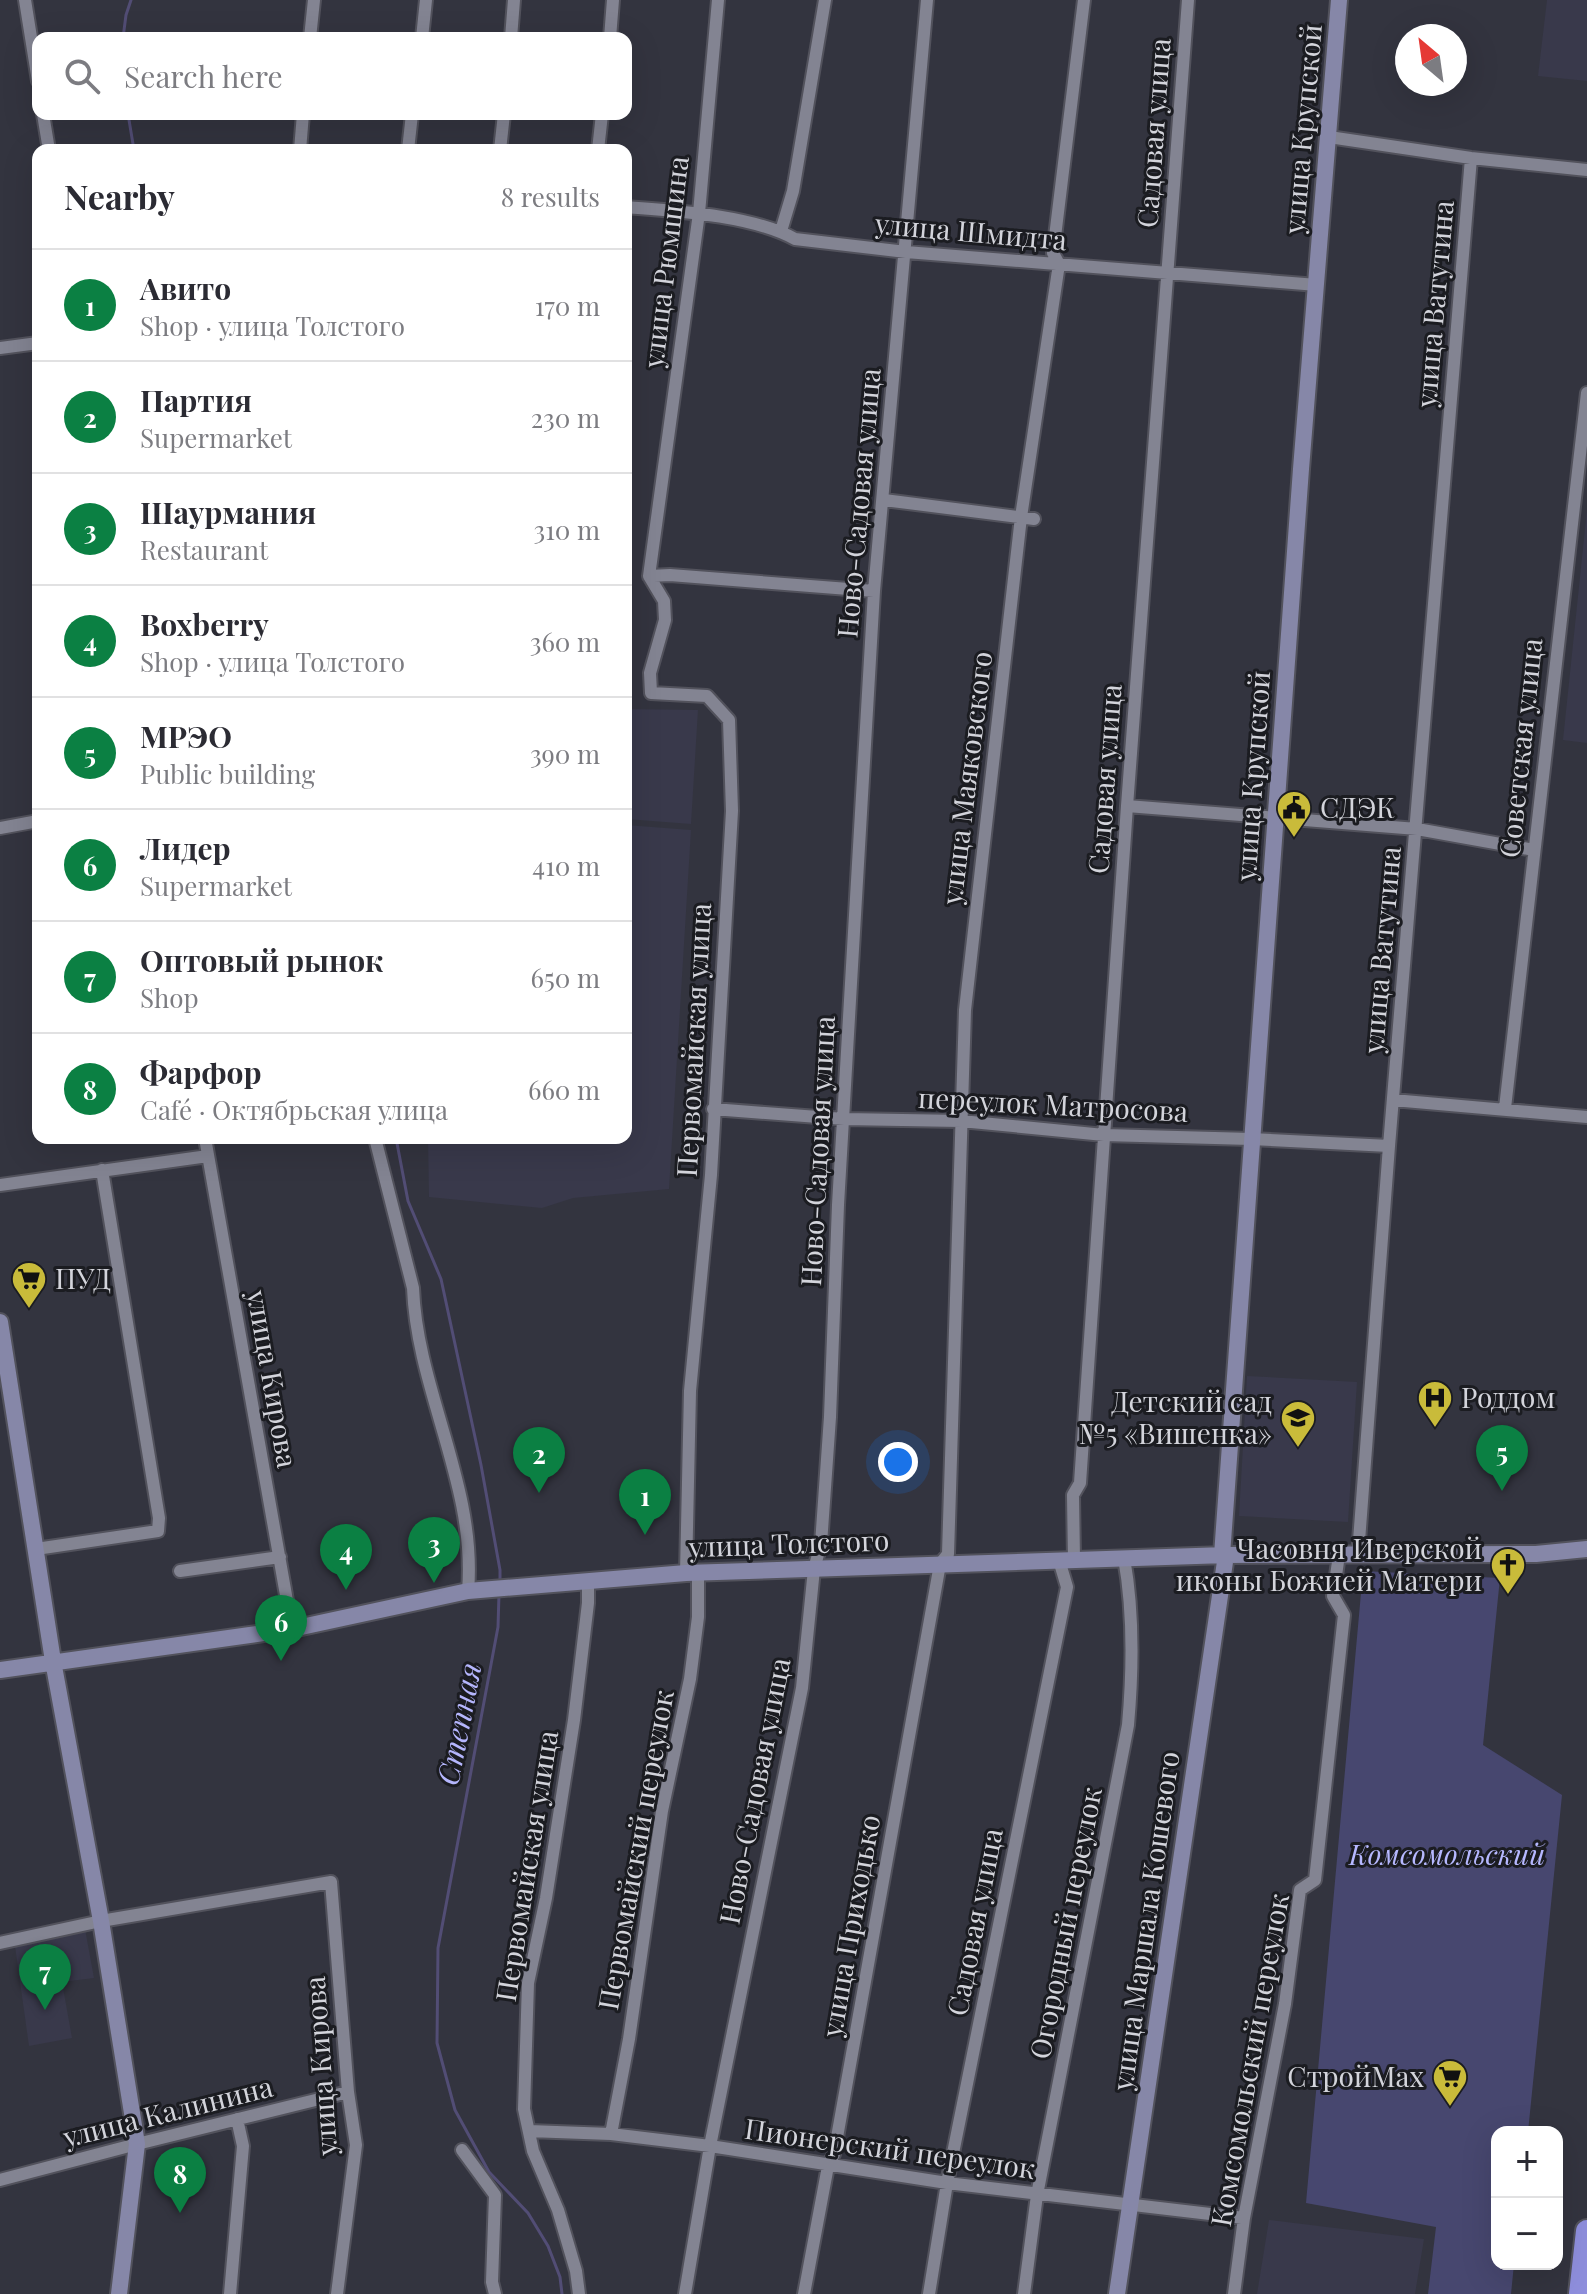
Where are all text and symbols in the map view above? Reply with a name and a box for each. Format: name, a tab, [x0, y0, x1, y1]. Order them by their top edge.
street label: улица Крупской	[1274, 22, 1329, 236]
north arrow	[1395, 24, 1467, 96]
search box	[32, 32, 632, 120]
street label: Садовая улица	[1127, 37, 1178, 229]
icon: search	[60, 54, 104, 98]
text: Search here	[124, 56, 283, 96]
street label: улица Рюмшина	[633, 154, 696, 371]
text: Nearby	[64, 173, 175, 219]
text: 8 results	[501, 179, 600, 214]
street label: улица Ватутина	[1406, 199, 1461, 410]
street label: улица Шмидта	[873, 204, 1069, 257]
text: Авито	[140, 268, 231, 308]
text: 1	[85, 288, 95, 323]
text: 170 m	[535, 288, 600, 323]
text: Shop · улица Толстого	[140, 308, 405, 343]
street label: Ново-Садовая улица	[827, 366, 888, 639]
text: Партия	[140, 380, 252, 420]
text: 2	[83, 400, 97, 435]
text: 230 m	[531, 400, 600, 435]
text: Supermarket	[140, 420, 292, 455]
text: Шаурмания	[140, 492, 316, 532]
text: 3	[84, 512, 96, 547]
text: 310 m	[533, 512, 600, 547]
text: Restaurant	[140, 532, 268, 567]
text: Boxberry	[140, 604, 269, 644]
text: 4	[83, 624, 97, 659]
text: 360 m	[530, 624, 600, 659]
street label: Советская улица	[1490, 636, 1549, 860]
text: Shop · улица Толстого	[140, 644, 405, 679]
street label: улица Маяковского	[931, 649, 999, 908]
street label: улица Крупской	[1226, 670, 1277, 883]
street label: Садовая улица	[1078, 683, 1129, 875]
text: МРЭО	[140, 716, 232, 756]
text: 5	[84, 736, 96, 771]
text: 390 m	[530, 736, 600, 771]
text: Public building	[140, 756, 315, 791]
place label: СДЭК	[1320, 788, 1395, 825]
public building icon: СДЭК	[1275, 789, 1313, 839]
text: Лидер	[140, 828, 231, 868]
street label: улица Ватутина	[1353, 845, 1408, 1056]
text: 6	[83, 848, 97, 883]
text: 410 m	[532, 848, 600, 883]
text: Supermarket	[140, 868, 292, 903]
street label: Первомайская улица	[667, 902, 718, 1178]
text: Оптовый рынок	[140, 940, 384, 980]
text: 7	[84, 960, 96, 995]
text: 650 m	[531, 960, 600, 995]
text: Shop	[140, 980, 199, 1015]
street label: Ново-Садовая улица	[791, 1015, 842, 1287]
text: Фарфор	[140, 1052, 262, 1092]
text: 8	[83, 1072, 97, 1107]
text: 660 m	[528, 1072, 600, 1107]
street label: переулок Матросова	[917, 1078, 1189, 1129]
text: Café · Октябрьская улица	[140, 1092, 448, 1127]
place label: ПУД	[55, 1259, 111, 1296]
supermarket icon: ПУД	[10, 1260, 48, 1310]
street label: улица Кирова	[239, 1286, 307, 1471]
place label: Роддом	[1461, 1378, 1555, 1415]
hospital icon: Роддом	[1416, 1379, 1454, 1429]
place label: Детский сад №5 «Вишенка»	[1079, 1382, 1272, 1451]
school or university icon: Детский сад №5 «Вишенка»	[1279, 1399, 1317, 1449]
pin: 5	[1476, 1425, 1528, 1491]
pin: 2	[513, 1427, 565, 1493]
your location	[878, 1442, 918, 1482]
pin: 1	[619, 1469, 671, 1535]
pin: 3	[408, 1517, 460, 1583]
street label: улица Толстого	[687, 1521, 890, 1565]
pin: 4	[320, 1524, 372, 1590]
place label: Часовня Иверской иконы Божией Матери	[1176, 1529, 1482, 1598]
church icon: Часовня Иверской иконы Божией Матери	[1489, 1546, 1527, 1596]
pin: 6	[255, 1595, 307, 1661]
street label: Ново-Садовая улица	[710, 1654, 798, 1927]
water label: Степная	[427, 1659, 489, 1788]
street label: Первомайский переулок	[588, 1687, 681, 2013]
street label: Первомайская улица	[486, 1727, 565, 2004]
street label: улица Маршала Кошевого	[1102, 1749, 1187, 2094]
street label: Огородный переулок	[1020, 1784, 1109, 2062]
street label: улица Приходько	[812, 1812, 887, 2041]
street label: Садовая улица	[937, 1825, 1010, 2019]
park label: Комсомольский	[1348, 1835, 1546, 1872]
street label: Комсомольский переулок	[1201, 1890, 1296, 2229]
pin: 7	[19, 1944, 71, 2010]
street label: улица Кирова	[295, 1975, 344, 2158]
place label: СтройMax	[1287, 2057, 1424, 2094]
supermarket icon: СтройMax	[1431, 2058, 1469, 2108]
street label: улица Калинина	[58, 2067, 276, 2155]
street label: Пионерский переулок	[743, 2109, 1038, 2186]
map controls	[1491, 2126, 1563, 2270]
button: +	[1491, 2126, 1563, 2198]
pin: 8	[154, 2147, 206, 2213]
button: −	[1491, 2198, 1563, 2270]

